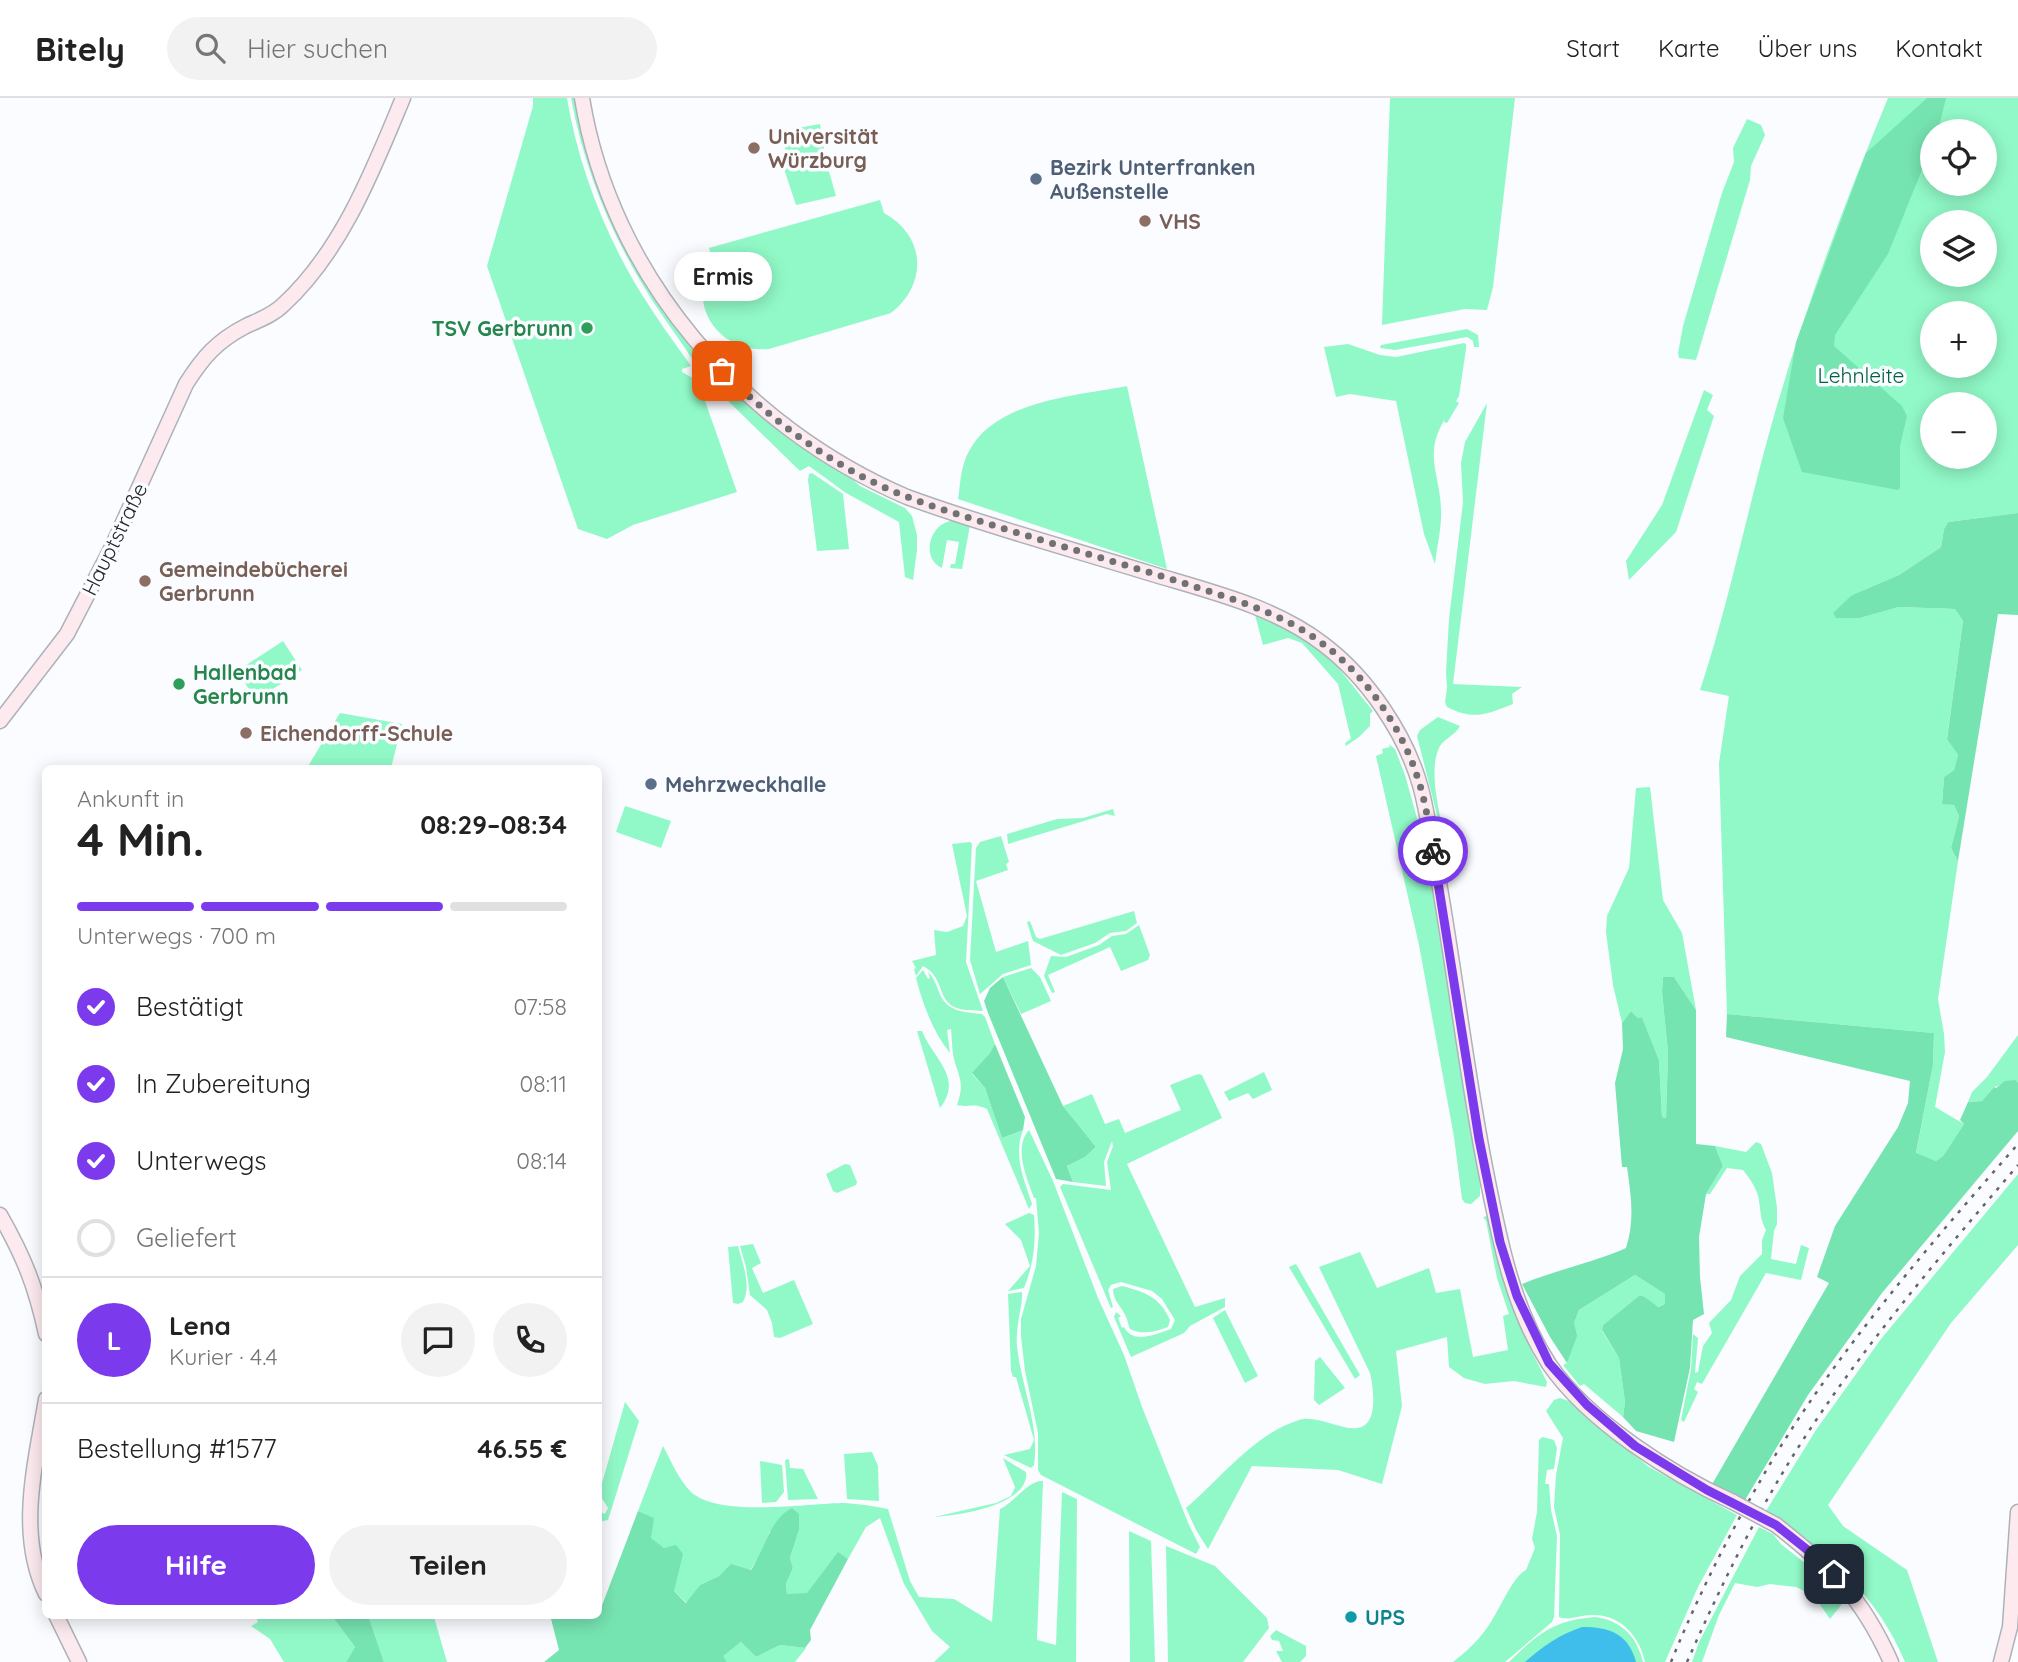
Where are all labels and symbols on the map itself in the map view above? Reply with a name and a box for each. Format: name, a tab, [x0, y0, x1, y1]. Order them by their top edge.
place label: Universität Würzburg	[768, 123, 879, 173]
marker: Universität Würzburg	[746, 140, 762, 156]
place label: Bezirk Unterfranken Außenstelle	[1050, 154, 1256, 204]
marker: Bezirk Unterfranken Außenstelle	[1028, 171, 1044, 187]
place label: VHS	[1159, 208, 1201, 234]
marker: VHS	[1137, 213, 1153, 229]
callout: Ermis	[673, 252, 771, 301]
place label: TSV Gerbrunn	[431, 315, 573, 341]
marker: TSV Gerbrunn	[579, 320, 595, 336]
pin	[692, 341, 752, 401]
park label: Lehnleite	[1818, 362, 1904, 388]
street label: Hauptstraße	[76, 478, 152, 600]
place label: Gemeindebücherei Gerbrunn	[159, 556, 348, 606]
marker: Gemeindebücherei Gerbrunn	[137, 573, 153, 589]
place label: Hallenbad Gerbrunn	[193, 659, 297, 709]
marker: Hallenbad Gerbrunn	[171, 676, 187, 692]
place label: Eichendorff-Schule	[260, 720, 453, 746]
marker: Eichendorff-Schule	[238, 725, 254, 741]
place label: Mehrzweckhalle	[665, 771, 826, 797]
marker: Mehrzweckhalle	[643, 776, 659, 792]
courier	[1398, 816, 1468, 886]
pin	[1804, 1544, 1864, 1604]
place label: UPS	[1365, 1604, 1405, 1630]
marker: UPS	[1343, 1609, 1359, 1625]

